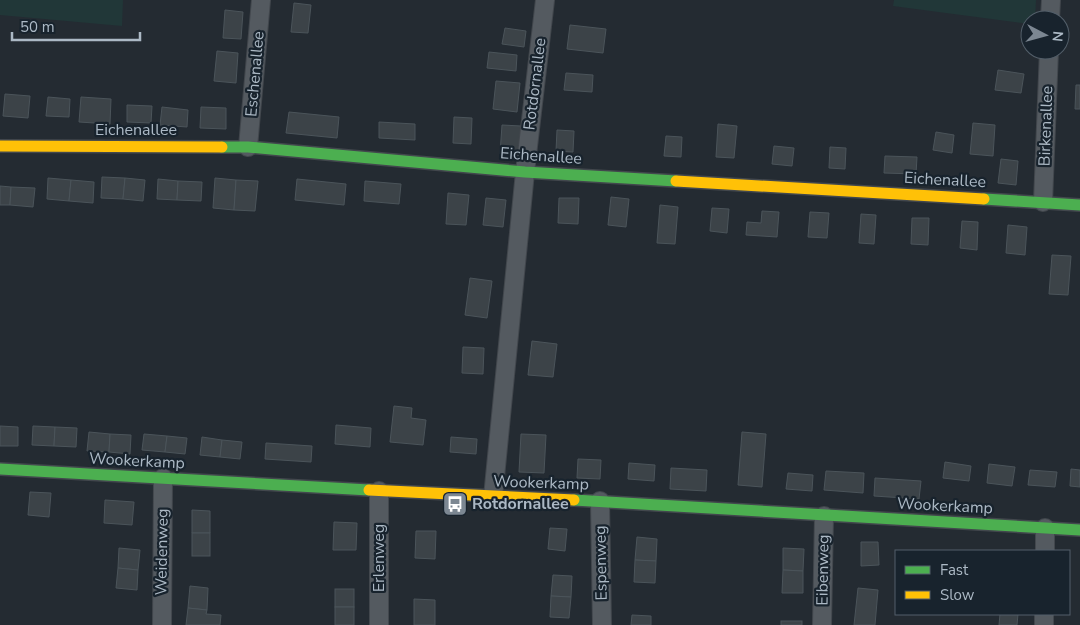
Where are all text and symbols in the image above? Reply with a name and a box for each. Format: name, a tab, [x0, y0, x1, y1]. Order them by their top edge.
scale bar	[12, 10, 140, 42]
north arrow	[1020, 10, 1070, 60]
text: 50 m	[20, 17, 55, 37]
street label: Eschenallee	[240, 30, 270, 118]
text: N	[1047, 30, 1067, 43]
street label: Rotdornallee	[518, 37, 552, 131]
street label: Birkenallee	[1034, 85, 1058, 167]
street label: Eichenallee	[95, 119, 177, 141]
street label: Eichenallee	[499, 142, 583, 170]
street label: Eichenallee	[903, 167, 987, 193]
street label: Wookerkamp	[89, 448, 185, 474]
street label: Wookerkamp	[493, 470, 589, 496]
bus stop icon: Rotdornallee	[442, 491, 468, 517]
place label: Rotdornallee	[472, 493, 569, 515]
street label: Wookerkamp	[897, 493, 993, 519]
street label: Weidenweg	[150, 508, 174, 596]
street label: Erlenweg	[368, 524, 390, 592]
street label: Espenweg	[589, 525, 613, 601]
street label: Eibenweg	[811, 534, 835, 606]
legend	[895, 550, 1070, 615]
text: Fast	[940, 560, 969, 580]
text: Slow	[940, 585, 975, 605]

